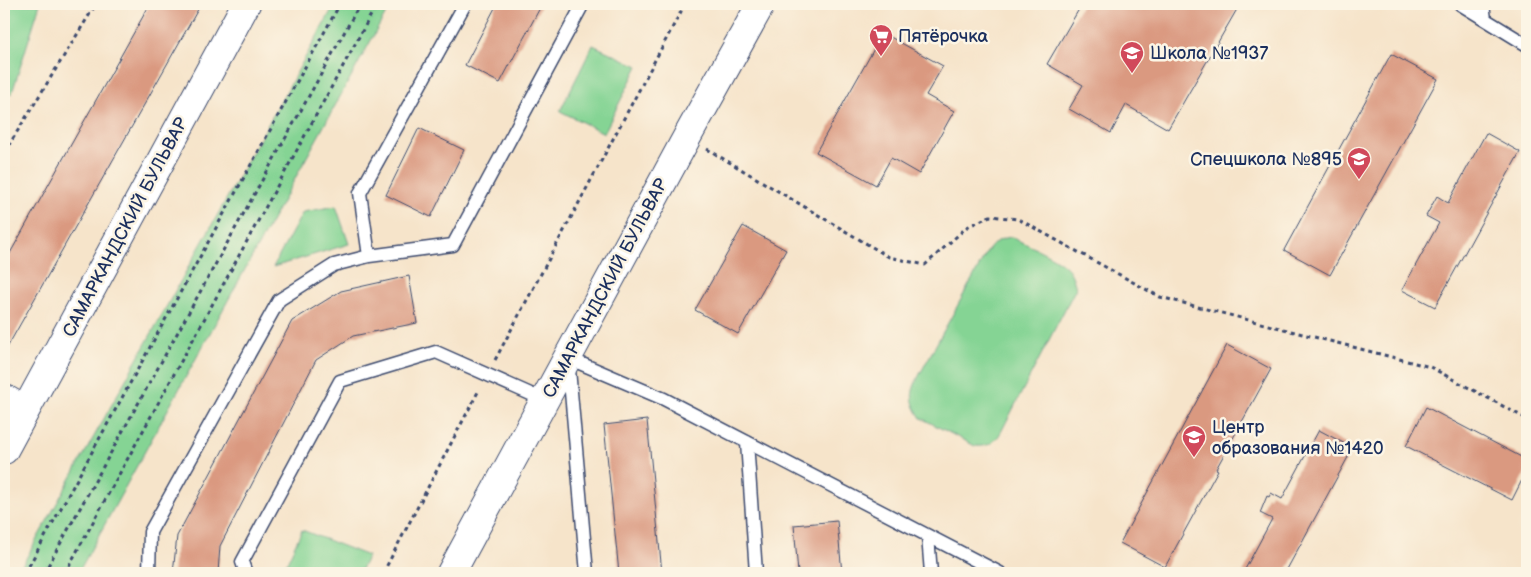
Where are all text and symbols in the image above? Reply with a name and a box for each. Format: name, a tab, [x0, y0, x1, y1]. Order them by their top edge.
supermarket icon: Пятёрочка	[868, 23, 894, 57]
place label: Пятёрочка	[898, 26, 989, 47]
school or university icon: Школа №1937	[1119, 40, 1145, 74]
place label: Школа №1937	[1150, 43, 1268, 64]
street label: САМАРКАНДСКИЙ БУЛЬВАР	[59, 113, 193, 340]
school or university icon: Спецшкола №895	[1346, 146, 1372, 180]
place label: Спецшкола №895	[1190, 149, 1342, 170]
street label: САМАРКАНДСКИЙ БУЛЬВАР	[539, 174, 673, 401]
place label: Центр образования №1420	[1212, 417, 1384, 459]
school or university icon: Центр образования №1420	[1181, 424, 1207, 458]

